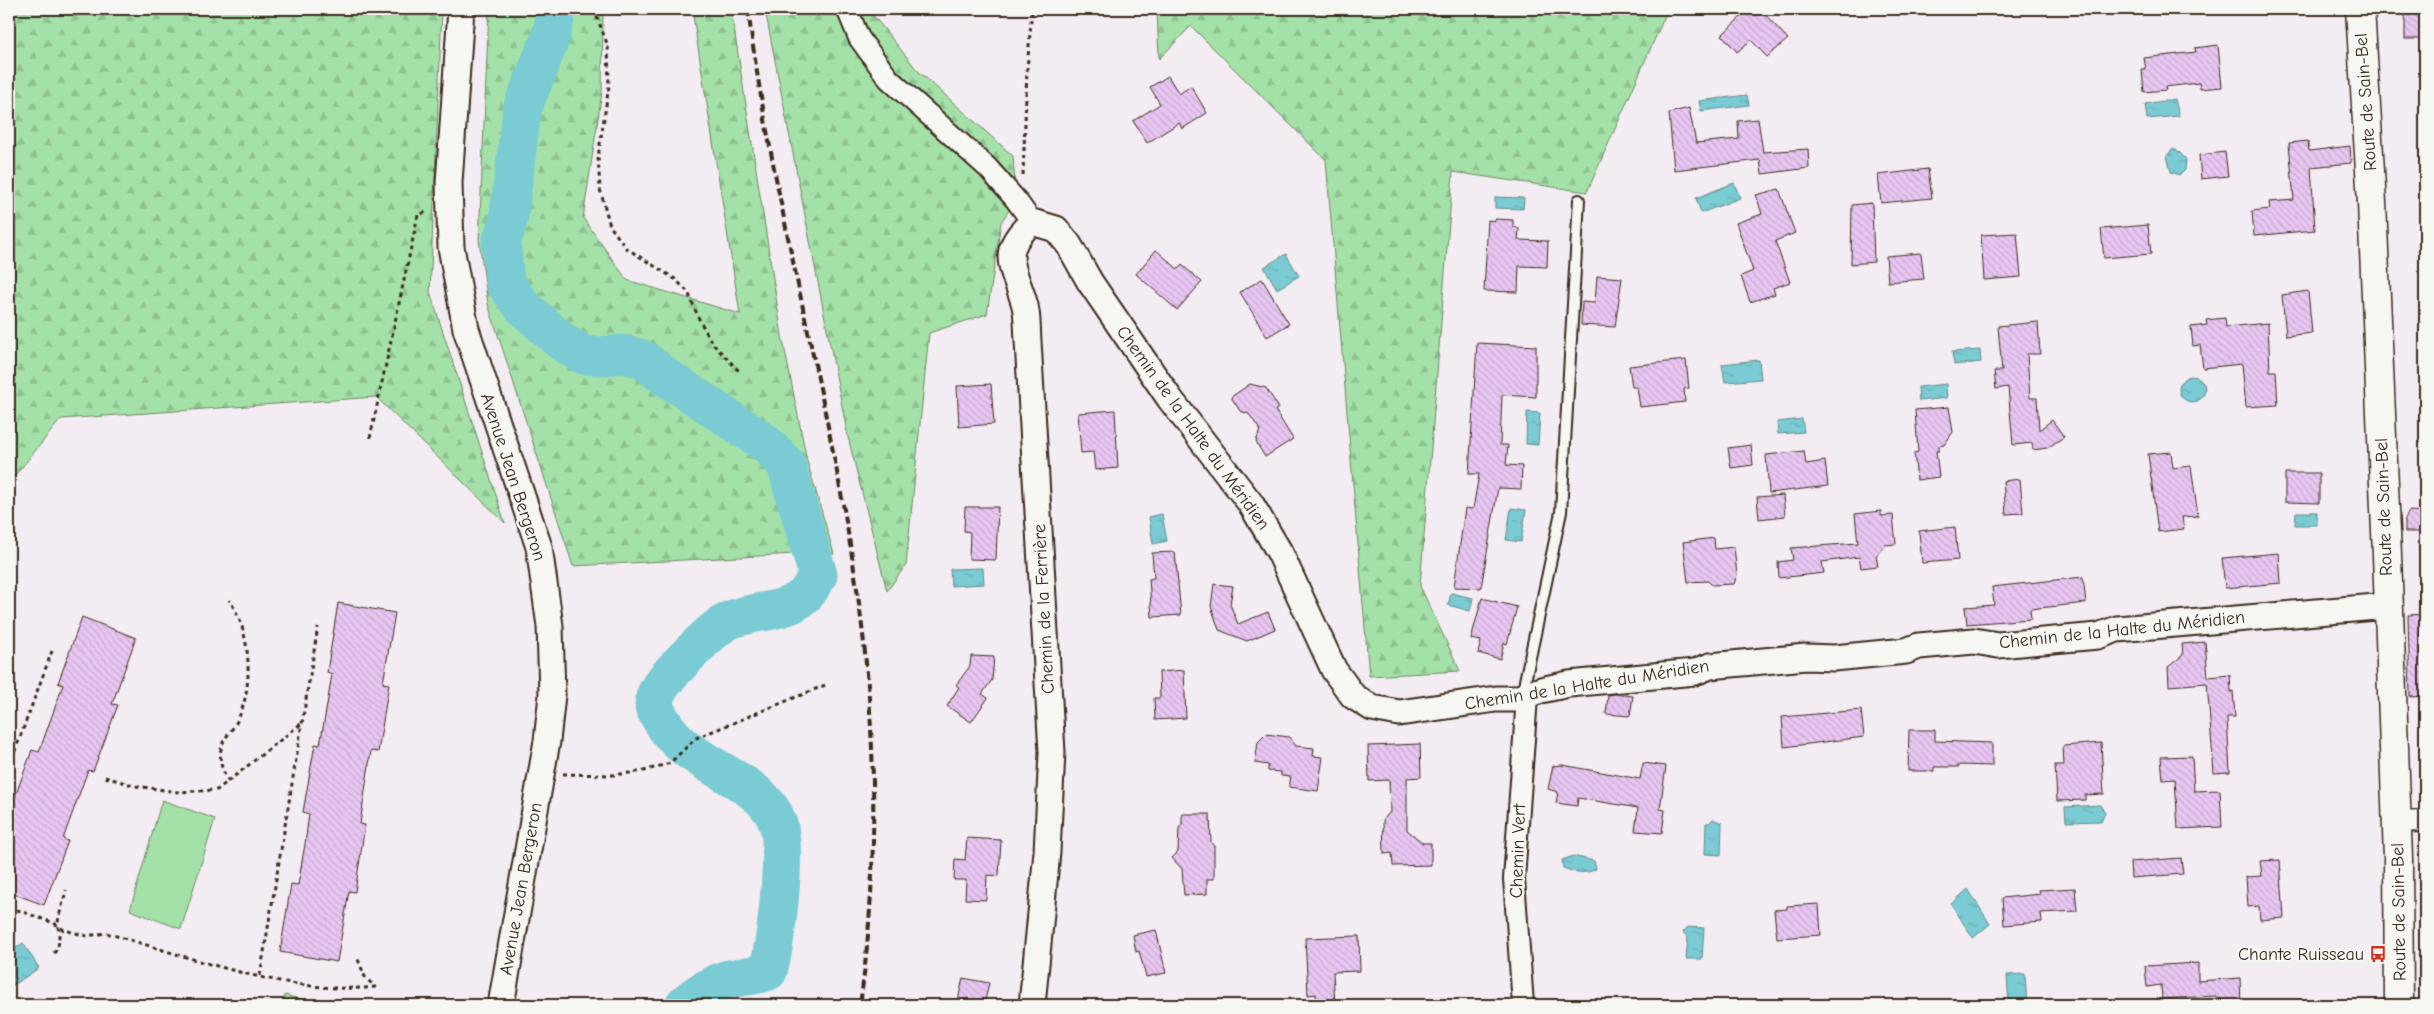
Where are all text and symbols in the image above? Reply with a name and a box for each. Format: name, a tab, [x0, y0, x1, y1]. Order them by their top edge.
street label: Route de Sain-Bel	[2351, 32, 2381, 172]
street label: Chemin de la Halte du Méridien	[1112, 322, 1274, 534]
street label: Avenue Jean Bergeron	[476, 391, 550, 563]
street label: Route de Sain-Bel	[2371, 438, 2397, 576]
street label: Chemin de la Ferrière	[1029, 524, 1059, 694]
street label: Chemin de la Halte du Méridien	[1998, 607, 2246, 653]
street label: Chemin de la Halte du Méridien	[1463, 655, 1711, 715]
street label: Avenue Jean Bergeron	[495, 801, 547, 977]
street label: Chemin Vert	[1506, 803, 1530, 899]
street label: Route de Sain-Bel	[2387, 843, 2411, 981]
place label: Chante Ruisseau	[2238, 944, 2364, 965]
bus stop icon: Chante Ruisseau	[2368, 944, 2388, 964]

